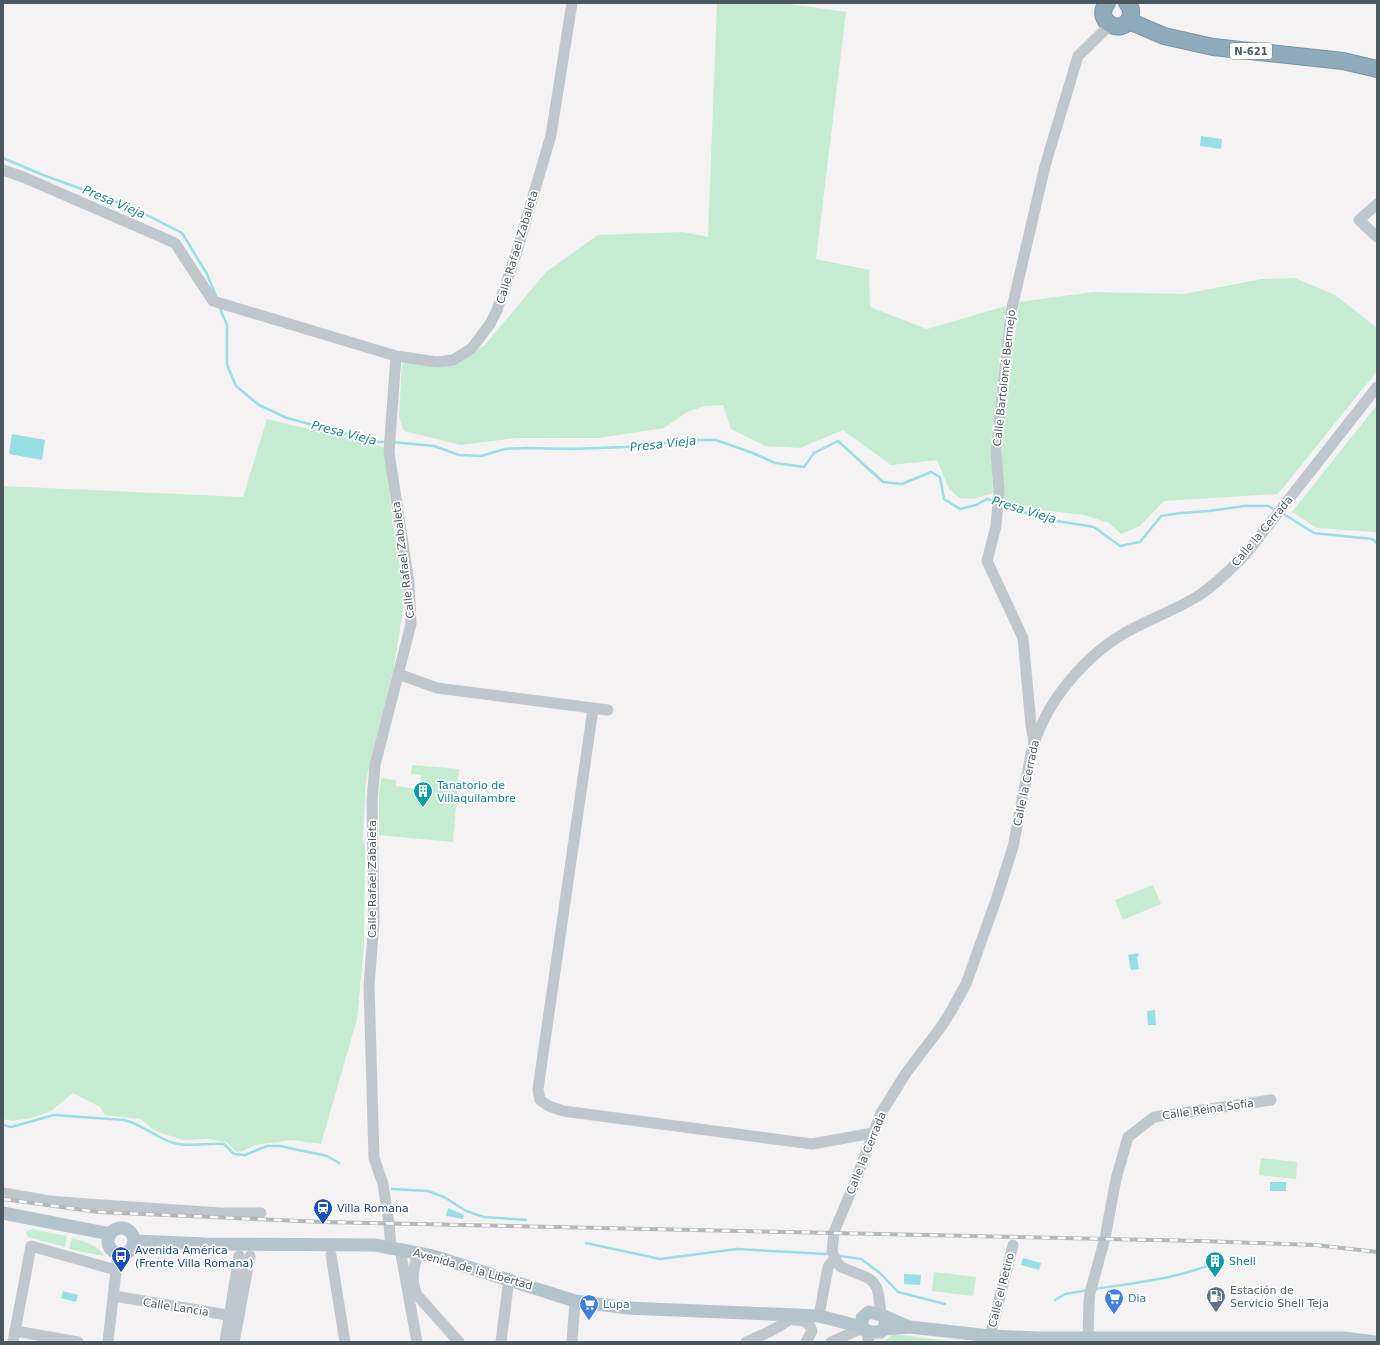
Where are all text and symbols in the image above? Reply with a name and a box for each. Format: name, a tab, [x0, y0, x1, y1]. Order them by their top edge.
road number: N-621	[1230, 43, 1272, 59]
water label: Presa Vieja	[81, 183, 147, 221]
street label: Calle Rafael Zabaleta	[494, 189, 541, 305]
street label: Calle Bartolomé Bermejo	[991, 309, 1018, 447]
water label: Presa Vieja	[310, 418, 378, 448]
water label: Presa Vieja	[629, 434, 697, 454]
street label: Calle la Cerrada	[1229, 493, 1296, 569]
water label: Presa Vieja	[990, 494, 1058, 526]
street label: Calle Rafael Zabaleta	[390, 501, 417, 619]
street label: Calle la Cerrada	[1011, 739, 1042, 827]
place label: Tanatorio de Villaquilambre	[436, 779, 516, 805]
building icon: Tanatorio de Villaquilambre	[412, 780, 434, 808]
street label: Calle Rafael Zabaleta	[366, 820, 379, 938]
street label: Calle Reina Sofía	[1161, 1097, 1255, 1122]
street label: Calle la Cerrada	[844, 1110, 889, 1196]
station icon: Villa Romana	[312, 1197, 334, 1225]
place label: Villa Romana	[337, 1202, 409, 1215]
place label: Avenida América (Frente Villa Romana)	[135, 1244, 253, 1270]
bus stop icon: Avenida América (Frente Villa Romana)	[110, 1245, 132, 1273]
street label: Avenida de la Libertad	[412, 1246, 534, 1293]
building icon: Shell	[1204, 1250, 1226, 1278]
street label: Calle el Retiro	[986, 1251, 1017, 1329]
place label: Shell	[1229, 1255, 1256, 1268]
place label: Estación de Servicio Shell Teja	[1230, 1284, 1329, 1310]
fuel station icon: Estación de Servicio Shell Teja	[1205, 1285, 1227, 1313]
supermarket icon: Dia	[1103, 1287, 1125, 1315]
place label: Dia	[1128, 1292, 1146, 1305]
supermarket icon: Lupa	[578, 1293, 600, 1321]
street label: Calle Lancia	[142, 1296, 210, 1319]
place label: Lupa	[603, 1298, 630, 1311]

